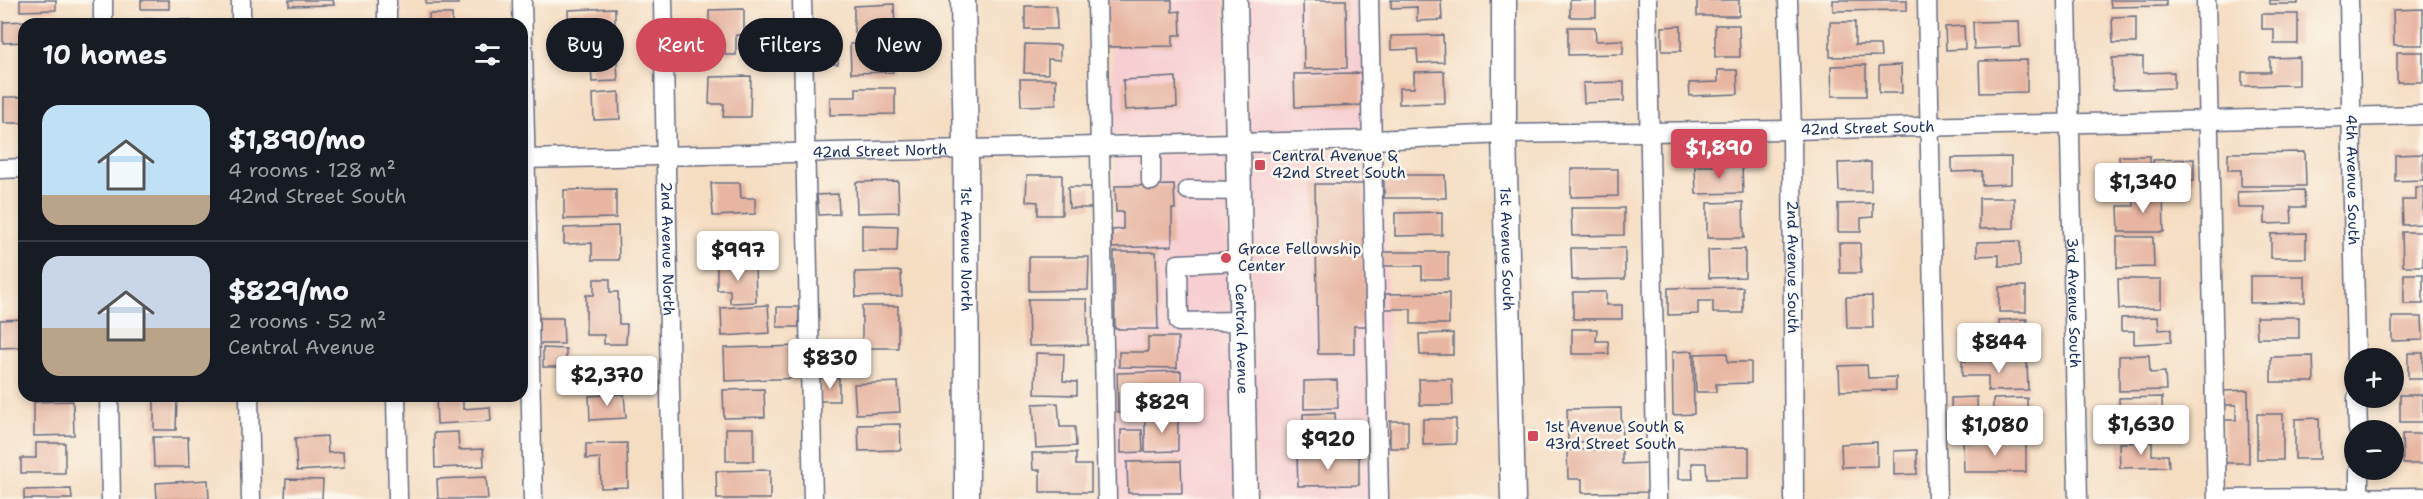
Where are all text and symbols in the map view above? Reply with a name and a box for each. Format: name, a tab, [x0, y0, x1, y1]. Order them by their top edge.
chip: Buy	[546, 18, 624, 72]
chip: Rent	[636, 18, 726, 72]
chip: Filters	[738, 18, 843, 72]
chip: New	[855, 18, 942, 72]
text: 10 homes	[42, 37, 167, 72]
icon: filters	[471, 38, 504, 71]
street label: 4th Avenue South	[2341, 114, 2364, 246]
street label: 42nd Street South	[1800, 117, 1935, 140]
text: $1,890/mo	[228, 122, 366, 157]
icon: home	[90, 129, 162, 201]
pin: $1,890	[1670, 129, 1768, 180]
text: $1,890	[1685, 135, 1753, 161]
street label: 42nd Street North	[812, 140, 948, 163]
place label: Central Avenue & 42nd Street South	[1272, 146, 1406, 183]
text: 4 rooms · 128 m²	[228, 157, 396, 183]
marker: Central Avenue & 42nd Street South	[1253, 158, 1267, 172]
pin: $1,340	[2094, 163, 2192, 214]
text: $1,340	[2109, 169, 2177, 195]
street label: 2nd Avenue North	[656, 182, 679, 316]
text: 42nd Street South	[228, 183, 407, 209]
street label: 1st Avenue North	[956, 186, 976, 312]
street label: 1st Avenue South	[1495, 187, 1518, 311]
street label: 2nd Avenue South	[1782, 200, 1803, 334]
pin: $997	[702, 231, 774, 282]
text: $997	[711, 237, 765, 263]
street label: 3rd Avenue South	[2062, 237, 2085, 369]
place label: Grace Fellowship Center	[1238, 239, 1361, 276]
marker: Grace Fellowship Center	[1219, 251, 1233, 265]
text: $829/mo	[228, 273, 349, 308]
icon: home	[90, 280, 162, 352]
street label: Central Avenue	[1231, 283, 1253, 394]
text: 2 rooms · 52 m²	[228, 308, 386, 334]
pin: $844	[1963, 323, 2035, 374]
text: $844	[1971, 329, 2027, 355]
text: Central Avenue	[228, 334, 375, 360]
pin: $830	[794, 339, 866, 390]
text: $830	[802, 345, 858, 371]
map controls	[2344, 348, 2404, 480]
button: +	[2344, 348, 2404, 408]
pin: $2,370	[558, 356, 656, 407]
text: $2,370	[570, 362, 644, 388]
pin: $829	[1126, 383, 1198, 434]
text: $829	[1135, 389, 1189, 415]
pin: $1,630	[2092, 405, 2190, 456]
pin: $1,080	[1946, 406, 2044, 457]
text: $1,630	[2107, 411, 2175, 437]
text: $1,080	[1961, 412, 2029, 438]
place label: 1st Avenue South & 43rd Street South	[1545, 417, 1684, 454]
pin: $920	[1292, 420, 1364, 471]
button: −	[2344, 420, 2404, 480]
text: $920	[1301, 426, 1355, 452]
marker: 1st Avenue South & 43rd Street South	[1526, 429, 1540, 443]

